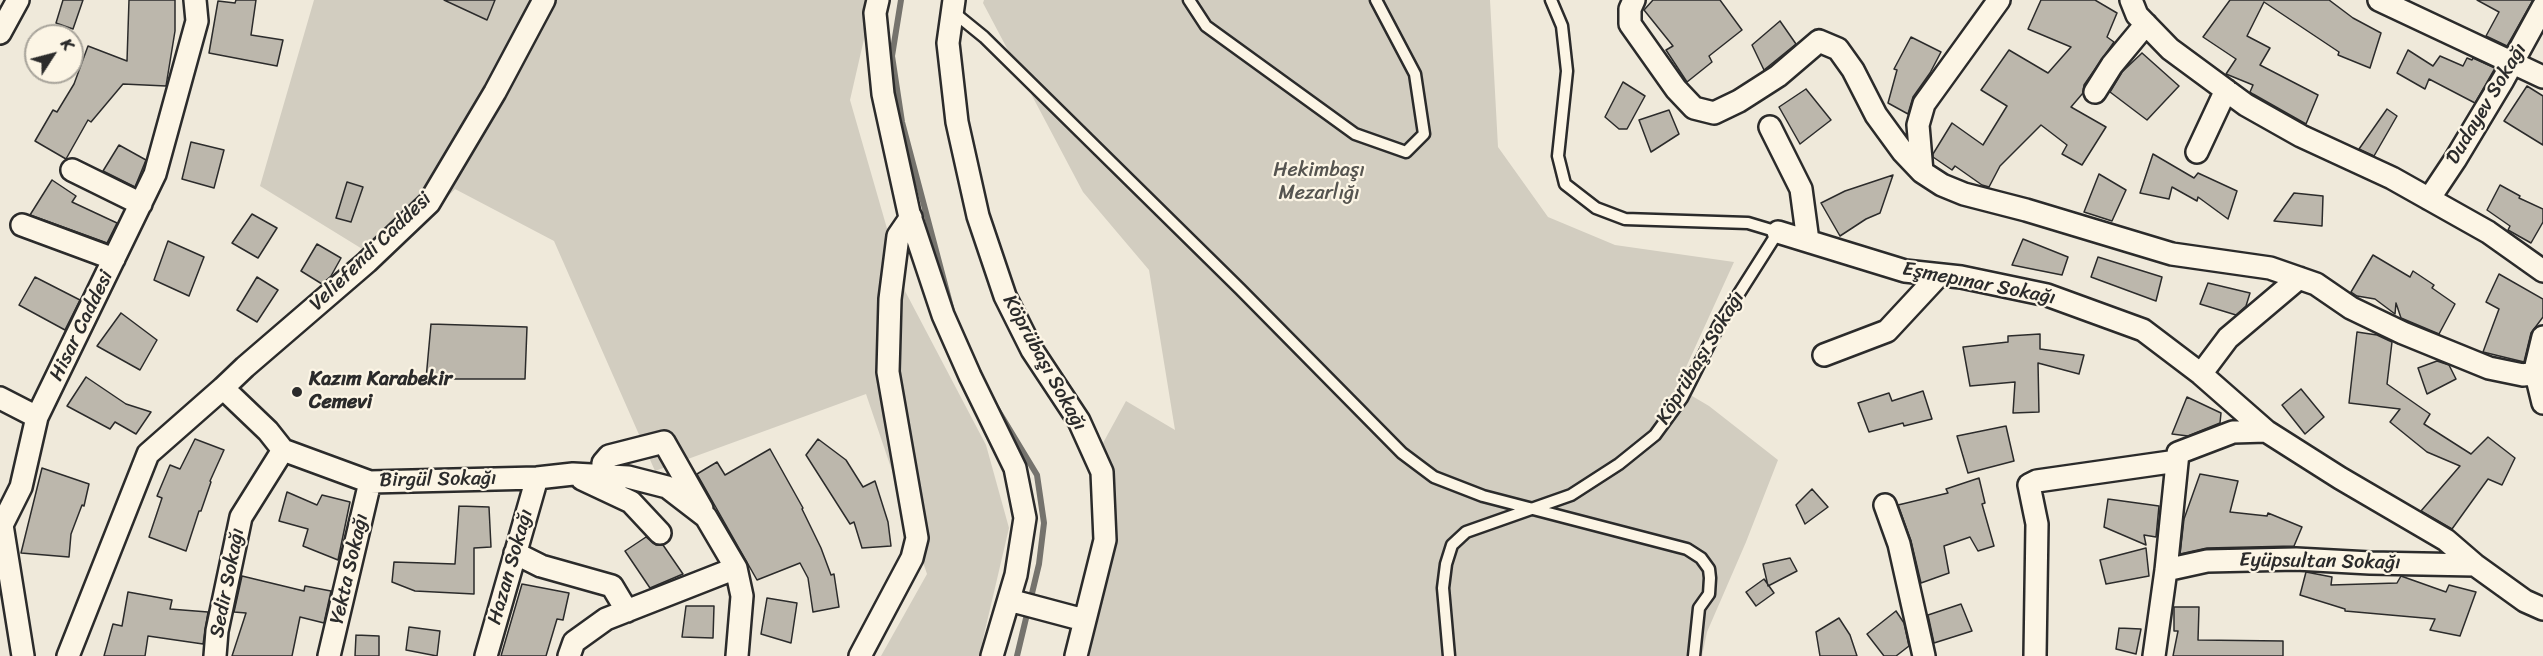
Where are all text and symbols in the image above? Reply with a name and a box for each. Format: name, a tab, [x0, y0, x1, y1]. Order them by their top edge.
north arrow	[24, 24, 84, 84]
text: K	[53, 32, 82, 57]
street label: Dudayev Sokağı	[2441, 39, 2533, 169]
park label: Hekimbaşı Mezarlığı	[1273, 159, 1365, 206]
street label: Veliefendi Caddesi	[305, 188, 437, 316]
street label: Eşmepınar Sokağı	[1901, 257, 2057, 311]
street label: Hisar Caddesi	[45, 267, 119, 385]
street label: Köprübaşı Sokağı	[1652, 287, 1750, 429]
street label: Köprübaşı Sokağı	[997, 291, 1091, 435]
place label: Kazım Karabekir Cemevi	[309, 368, 452, 415]
marker: Kazım Karabekir Cemevi	[290, 385, 304, 399]
street label: Birgül Sokağı	[379, 467, 497, 493]
street label: Hazan Sokağı	[483, 507, 539, 627]
street label: Yekta Sokağı	[326, 511, 374, 627]
street label: Sedir Sokağı	[206, 526, 250, 640]
street label: Eyüpsultan Sokağı	[2239, 549, 2401, 575]

